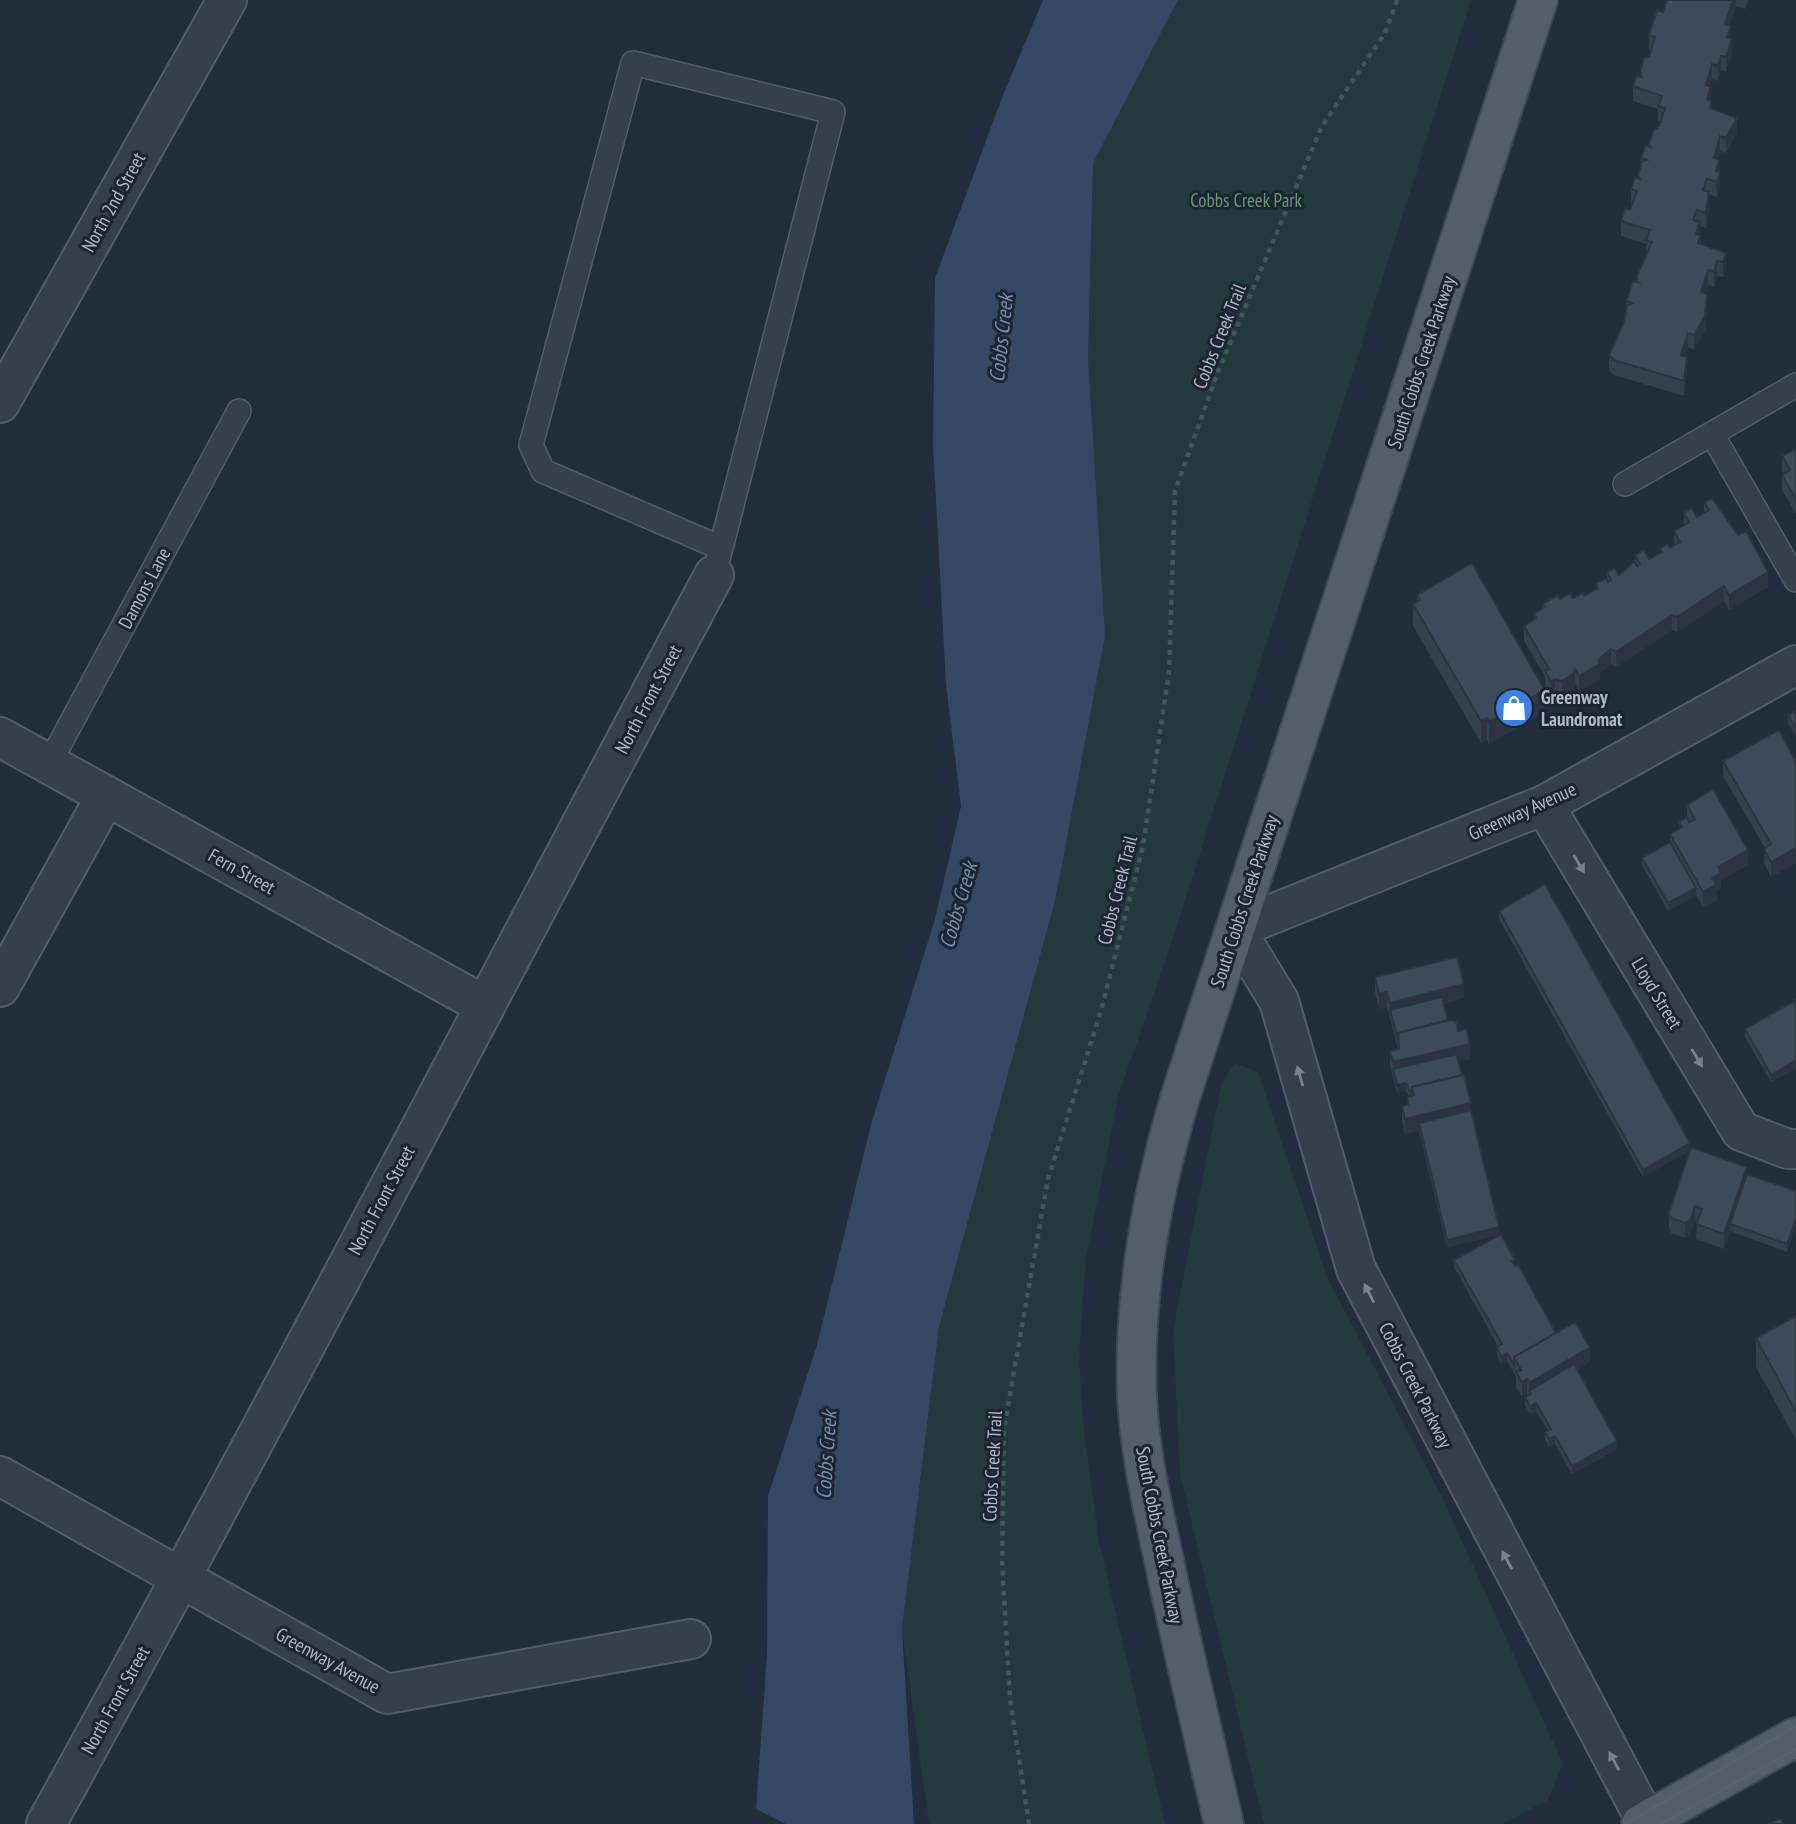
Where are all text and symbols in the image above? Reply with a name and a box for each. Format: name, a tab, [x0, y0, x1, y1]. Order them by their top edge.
street label: North 2nd Street	[76, 147, 151, 256]
park label: Cobbs Creek Park	[1190, 188, 1302, 212]
street label: South Cobbs Creek Parkway	[1382, 272, 1460, 451]
street label: Cobbs Creek Trail	[1187, 279, 1251, 392]
water label: Cobbs Creek	[983, 290, 1019, 383]
street label: Damons Lane	[113, 543, 175, 633]
street label: North Front Street	[609, 640, 687, 758]
place label: Greenway Laundromat	[1541, 685, 1623, 731]
shop icon: Greenway Laundromat	[1493, 687, 1535, 729]
street label: Greenway Avenue	[1464, 777, 1580, 845]
street label: South Cobbs Creek Parkway	[1205, 811, 1283, 990]
street label: Cobbs Creek Trail	[1092, 833, 1142, 947]
street label: Fern Street	[204, 843, 280, 899]
one-way arrow	[1573, 854, 1585, 873]
water label: Cobbs Creek	[933, 856, 984, 951]
street label: Lloyd Street	[1626, 953, 1688, 1034]
one-way arrow	[1690, 1049, 1703, 1068]
one-way arrow	[1295, 1065, 1305, 1086]
street label: North Front Street	[342, 1141, 420, 1259]
one-way arrow	[1363, 1283, 1374, 1303]
street label: Cobbs Creek Parkway	[1374, 1318, 1458, 1453]
water label: Cobbs Creek	[809, 1407, 843, 1500]
street label: Cobbs Creek Trail	[977, 1409, 1007, 1522]
street label: South Cobbs Creek Parkway	[1131, 1444, 1189, 1626]
one-way arrow	[1502, 1550, 1513, 1570]
street label: Greenway Avenue	[272, 1622, 384, 1699]
street label: North Front Street	[75, 1641, 155, 1758]
one-way arrow	[1608, 1751, 1619, 1771]

